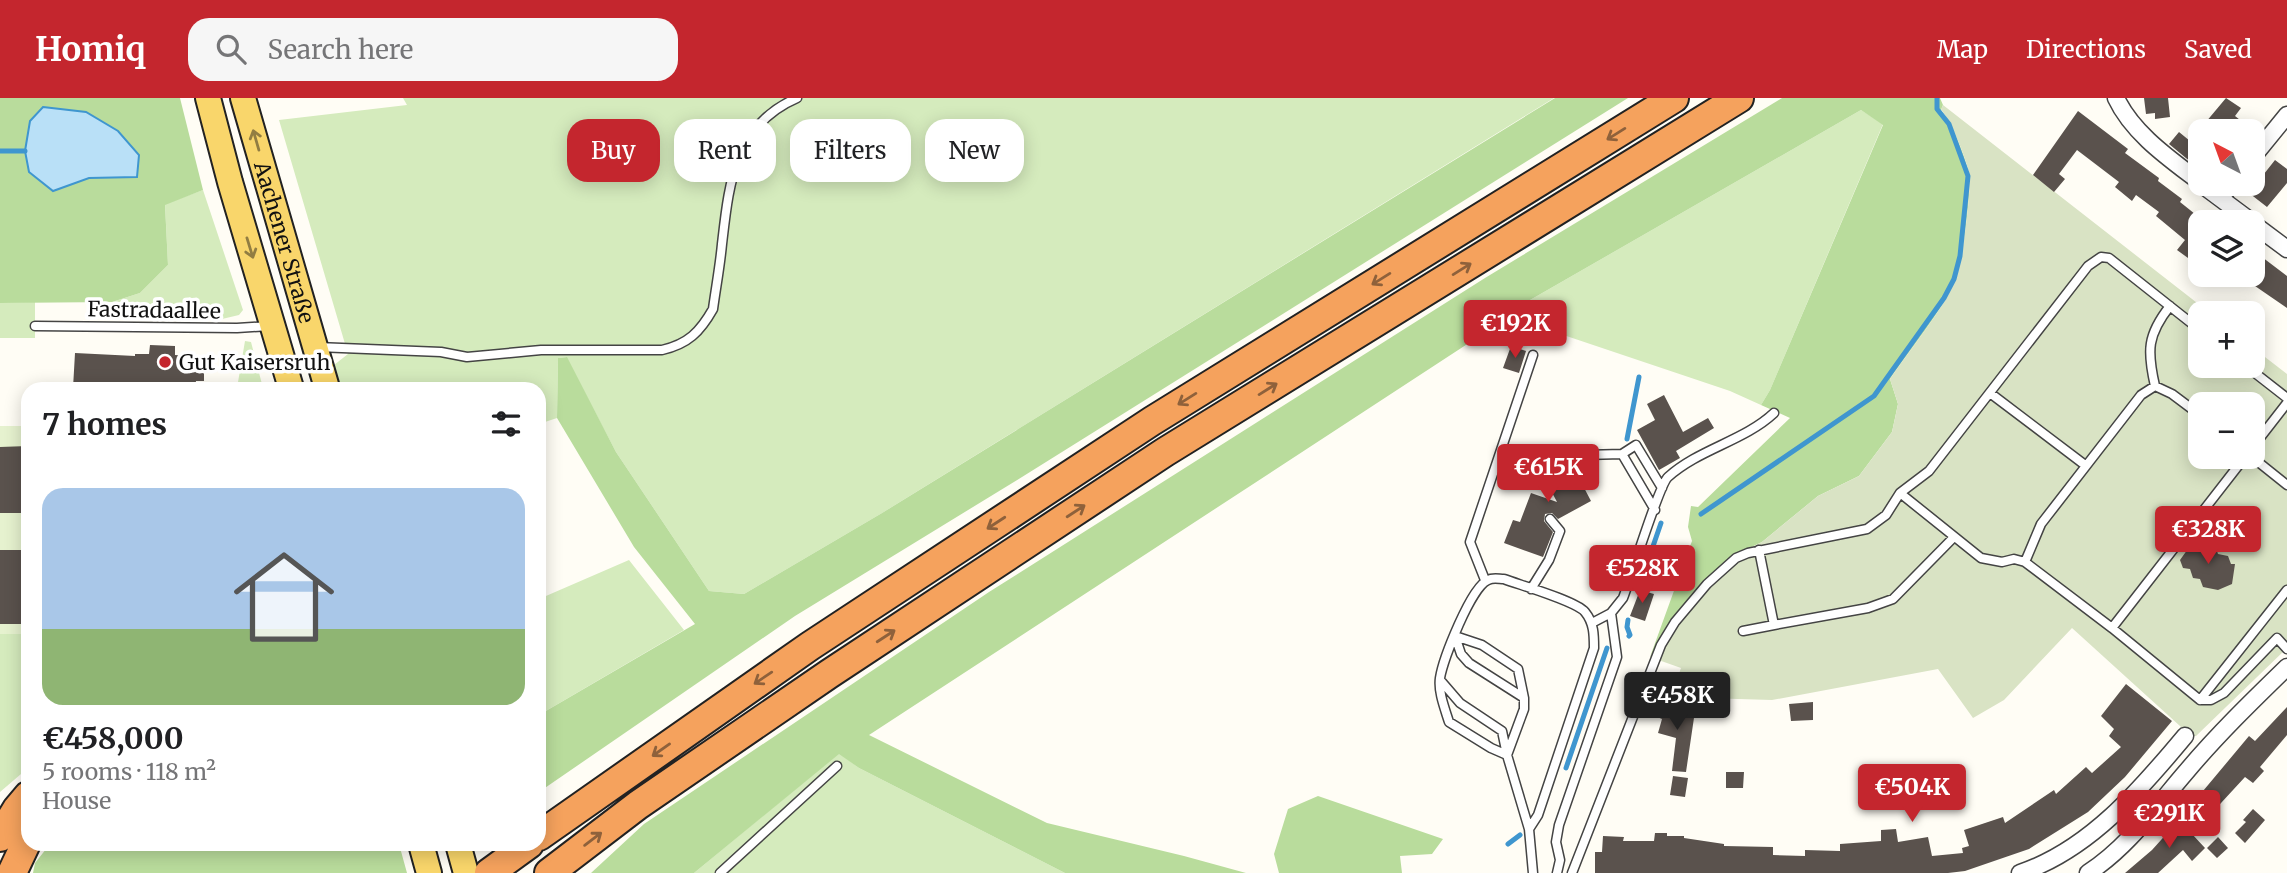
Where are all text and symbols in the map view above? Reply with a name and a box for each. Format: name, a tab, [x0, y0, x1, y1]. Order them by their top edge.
search box	[188, 18, 678, 81]
text: Homiq	[35, 29, 146, 70]
icon: search	[212, 30, 250, 68]
text: Search here	[268, 33, 413, 66]
text: Map	[1937, 34, 1988, 65]
text: Directions	[2026, 34, 2146, 65]
text: Saved	[2184, 34, 2252, 65]
chip: Buy	[567, 119, 660, 182]
chip: Rent	[674, 119, 776, 182]
chip: Filters	[790, 119, 911, 182]
chip: New	[925, 119, 1024, 182]
north arrow	[2188, 119, 2264, 196]
map controls	[2188, 119, 2265, 469]
one-way arrow	[1607, 126, 1626, 141]
one-way arrow	[248, 129, 261, 151]
street label: Aachener Straße	[248, 157, 321, 326]
button: layers	[2188, 210, 2265, 287]
one-way arrow	[244, 236, 257, 258]
one-way arrow	[1451, 262, 1471, 276]
one-way arrow	[1371, 273, 1391, 287]
street label: Fastradaallee	[87, 295, 221, 325]
pin: €192K	[1466, 300, 1564, 360]
button: +	[2188, 301, 2265, 378]
text: €192K	[1480, 308, 1550, 337]
place label: Gut Kaisersruh	[179, 349, 330, 376]
marker: Gut Kaisersruh	[157, 354, 173, 370]
one-way arrow	[1257, 381, 1277, 395]
button: −	[2188, 392, 2265, 469]
one-way arrow	[1178, 393, 1198, 407]
text: 7 homes	[42, 405, 167, 443]
icon: filters	[487, 405, 525, 443]
pin: €615K	[1499, 444, 1597, 504]
text: €615K	[1513, 452, 1583, 481]
one-way arrow	[1066, 504, 1085, 518]
pin: €328K	[2159, 506, 2257, 566]
text: €328K	[2171, 514, 2245, 543]
one-way arrow	[987, 516, 1007, 530]
icon: home	[221, 534, 347, 660]
pin: €528K	[1593, 546, 1691, 605]
text: €528K	[1605, 553, 1679, 582]
one-way arrow	[876, 629, 895, 644]
one-way arrow	[754, 671, 773, 685]
pin: €458K	[1628, 672, 1726, 732]
text: €458K	[1640, 680, 1714, 709]
text: €458,000	[42, 719, 184, 757]
one-way arrow	[652, 743, 671, 757]
text: 5 rooms · 118 m²	[42, 757, 216, 786]
pin: €504K	[1863, 764, 1961, 824]
text: €504K	[1874, 772, 1950, 801]
text: House	[42, 786, 111, 815]
pin: €291K	[2120, 790, 2218, 850]
text: €291K	[2133, 798, 2205, 827]
one-way arrow	[584, 832, 602, 847]

